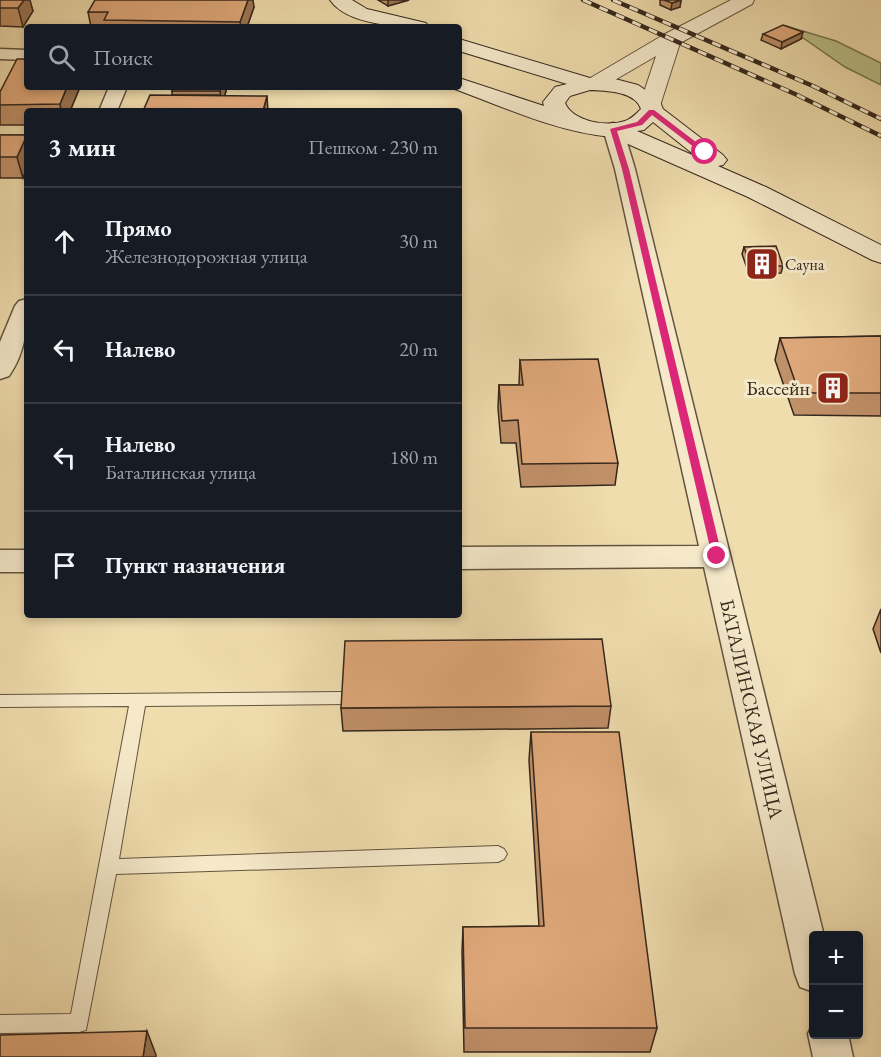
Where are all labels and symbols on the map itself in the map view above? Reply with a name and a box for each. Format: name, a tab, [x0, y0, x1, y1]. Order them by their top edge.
route start	[691, 138, 717, 164]
building icon: Сауна	[744, 246, 780, 282]
place label: Сауна	[785, 254, 825, 275]
building icon: Бассейн	[815, 370, 851, 406]
place label: Бассейн	[746, 375, 810, 401]
route end	[703, 542, 729, 568]
street label: БАТАЛИНСКАЯ УЛИЦА	[714, 597, 790, 822]

